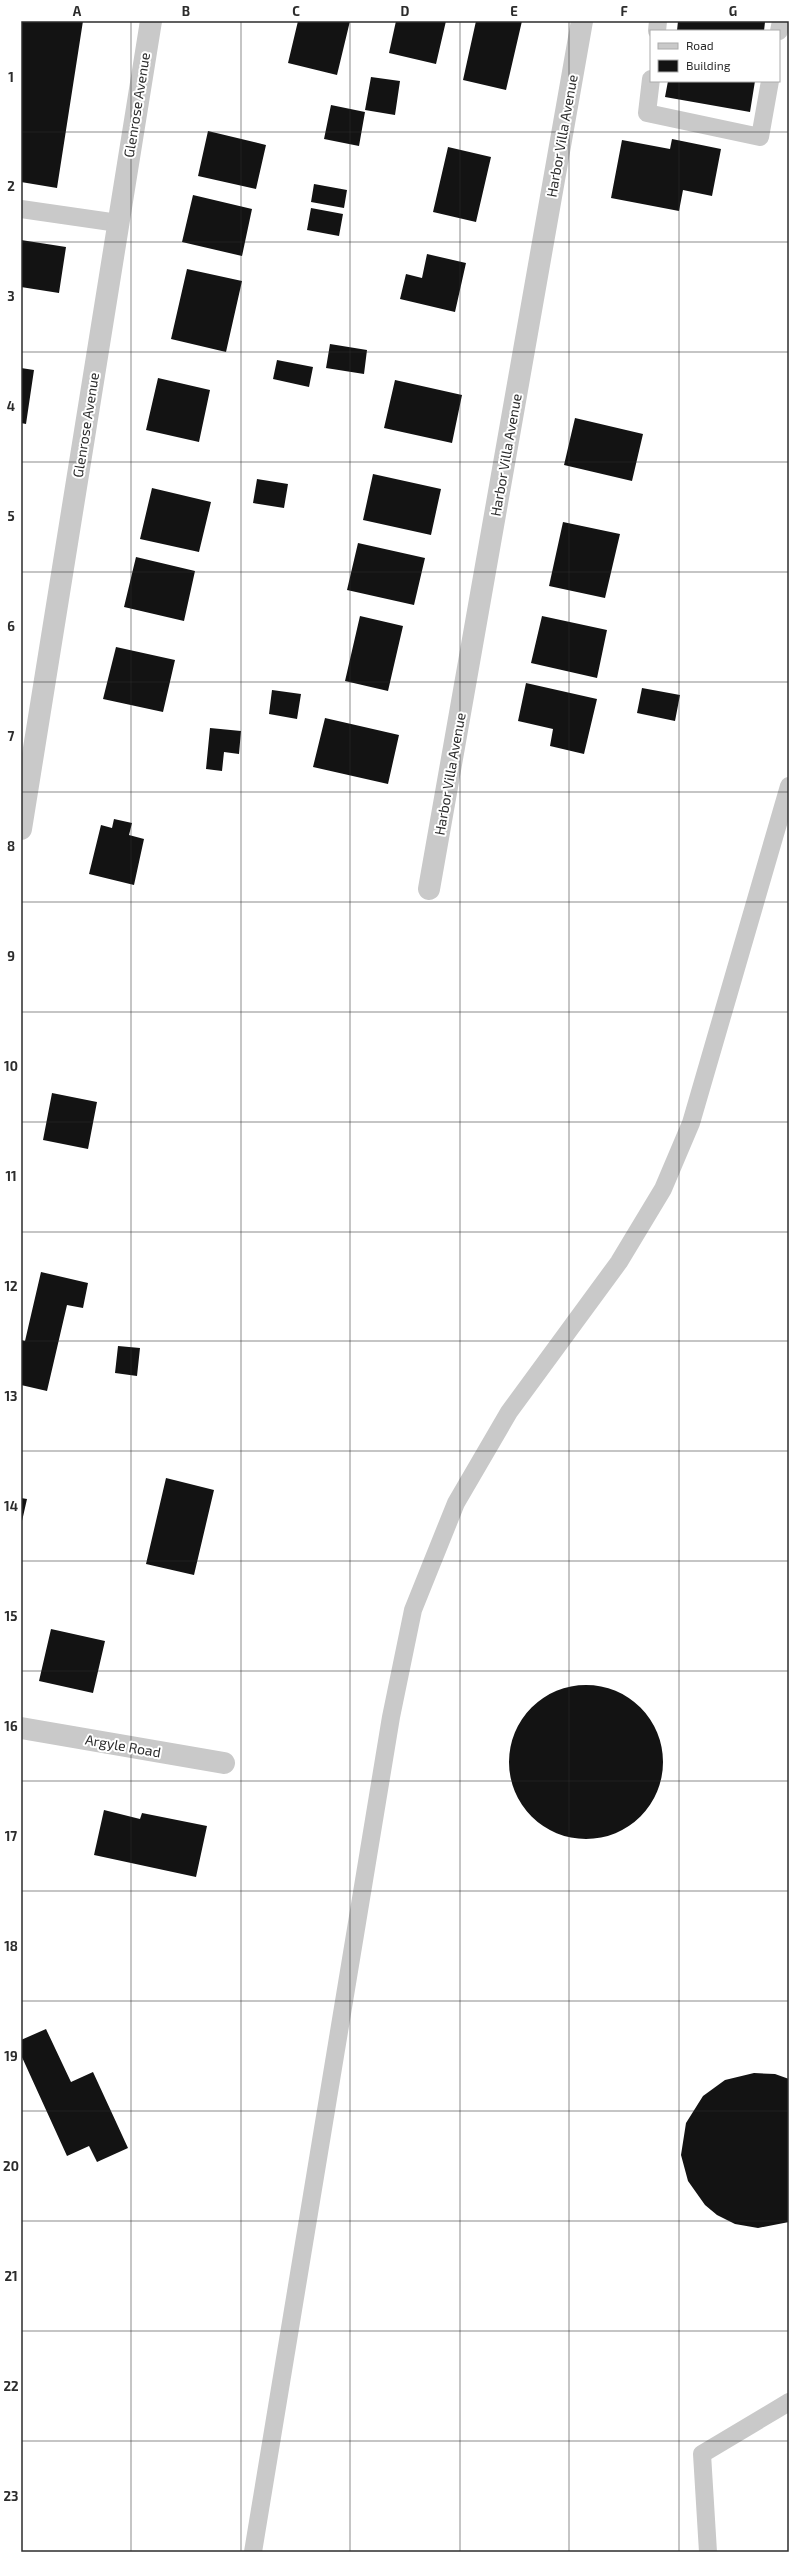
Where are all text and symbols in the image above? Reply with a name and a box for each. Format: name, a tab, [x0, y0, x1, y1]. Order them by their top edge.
text: A	[73, 3, 82, 19]
text: B	[182, 3, 190, 19]
text: C	[292, 3, 300, 19]
text: D	[401, 3, 410, 19]
text: E	[510, 3, 518, 19]
text: F	[620, 3, 628, 19]
text: G	[729, 3, 737, 19]
legend	[650, 30, 780, 82]
text: Road	[686, 38, 714, 52]
street label: Glenrose Avenue	[120, 51, 153, 159]
text: Building	[686, 58, 731, 72]
text: 1	[8, 69, 14, 85]
street label: Harbor Villa Avenue	[542, 73, 581, 199]
text: 2	[7, 178, 15, 194]
text: 3	[7, 288, 15, 304]
street label: Glenrose Avenue	[69, 371, 102, 479]
street label: Harbor Villa Avenue	[486, 392, 525, 518]
text: 4	[7, 398, 15, 414]
text: 5	[7, 508, 15, 524]
text: 6	[7, 618, 15, 634]
street label: Harbor Villa Avenue	[430, 711, 469, 837]
text: 7	[8, 728, 15, 744]
text: 8	[7, 838, 15, 854]
text: 9	[7, 948, 15, 964]
text: 10	[4, 1058, 18, 1074]
text: 11	[5, 1168, 17, 1184]
text: 12	[4, 1278, 18, 1294]
text: 13	[5, 1388, 18, 1404]
text: 14	[4, 1498, 18, 1514]
text: 15	[5, 1608, 17, 1624]
text: 16	[4, 1718, 18, 1734]
street label: Argyle Road	[84, 1730, 162, 1761]
text: 17	[5, 1828, 17, 1844]
text: 18	[4, 1938, 18, 1954]
text: 19	[4, 2048, 18, 2064]
text: 20	[3, 2158, 19, 2174]
text: 21	[4, 2268, 18, 2284]
text: 22	[3, 2378, 19, 2394]
text: 23	[4, 2488, 18, 2504]

